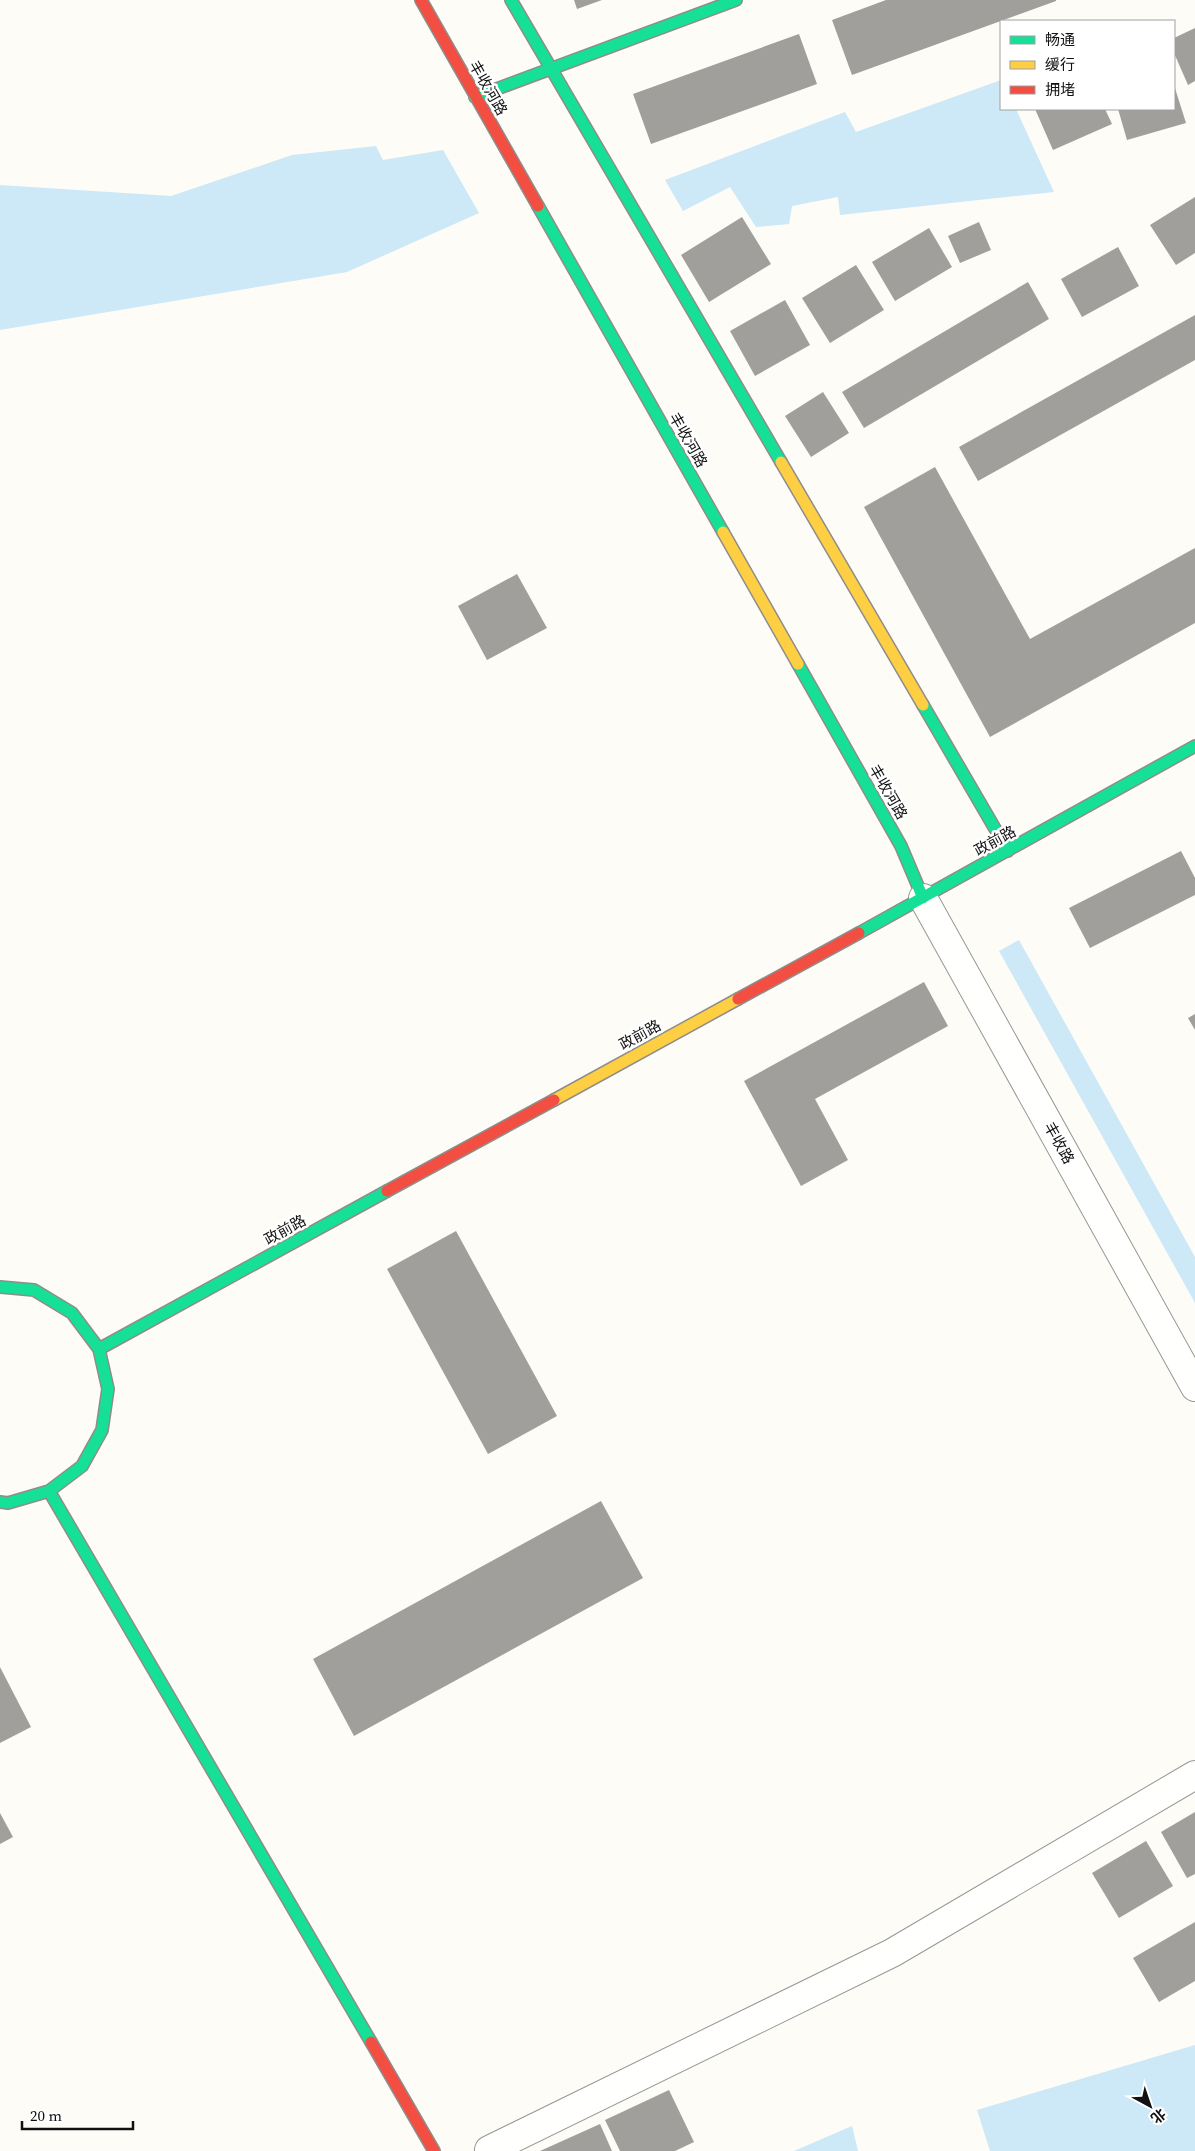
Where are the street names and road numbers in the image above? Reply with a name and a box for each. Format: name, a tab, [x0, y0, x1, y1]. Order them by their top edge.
street label: 丰收河路	[464, 57, 513, 119]
street label: 丰收河路	[664, 409, 713, 471]
street label: 丰收河路	[864, 761, 913, 823]
street label: 政前路	[970, 820, 1020, 861]
street label: 政前路	[615, 1014, 665, 1055]
street label: 丰收路	[1039, 1118, 1080, 1168]
street label: 政前路	[260, 1209, 310, 1250]

